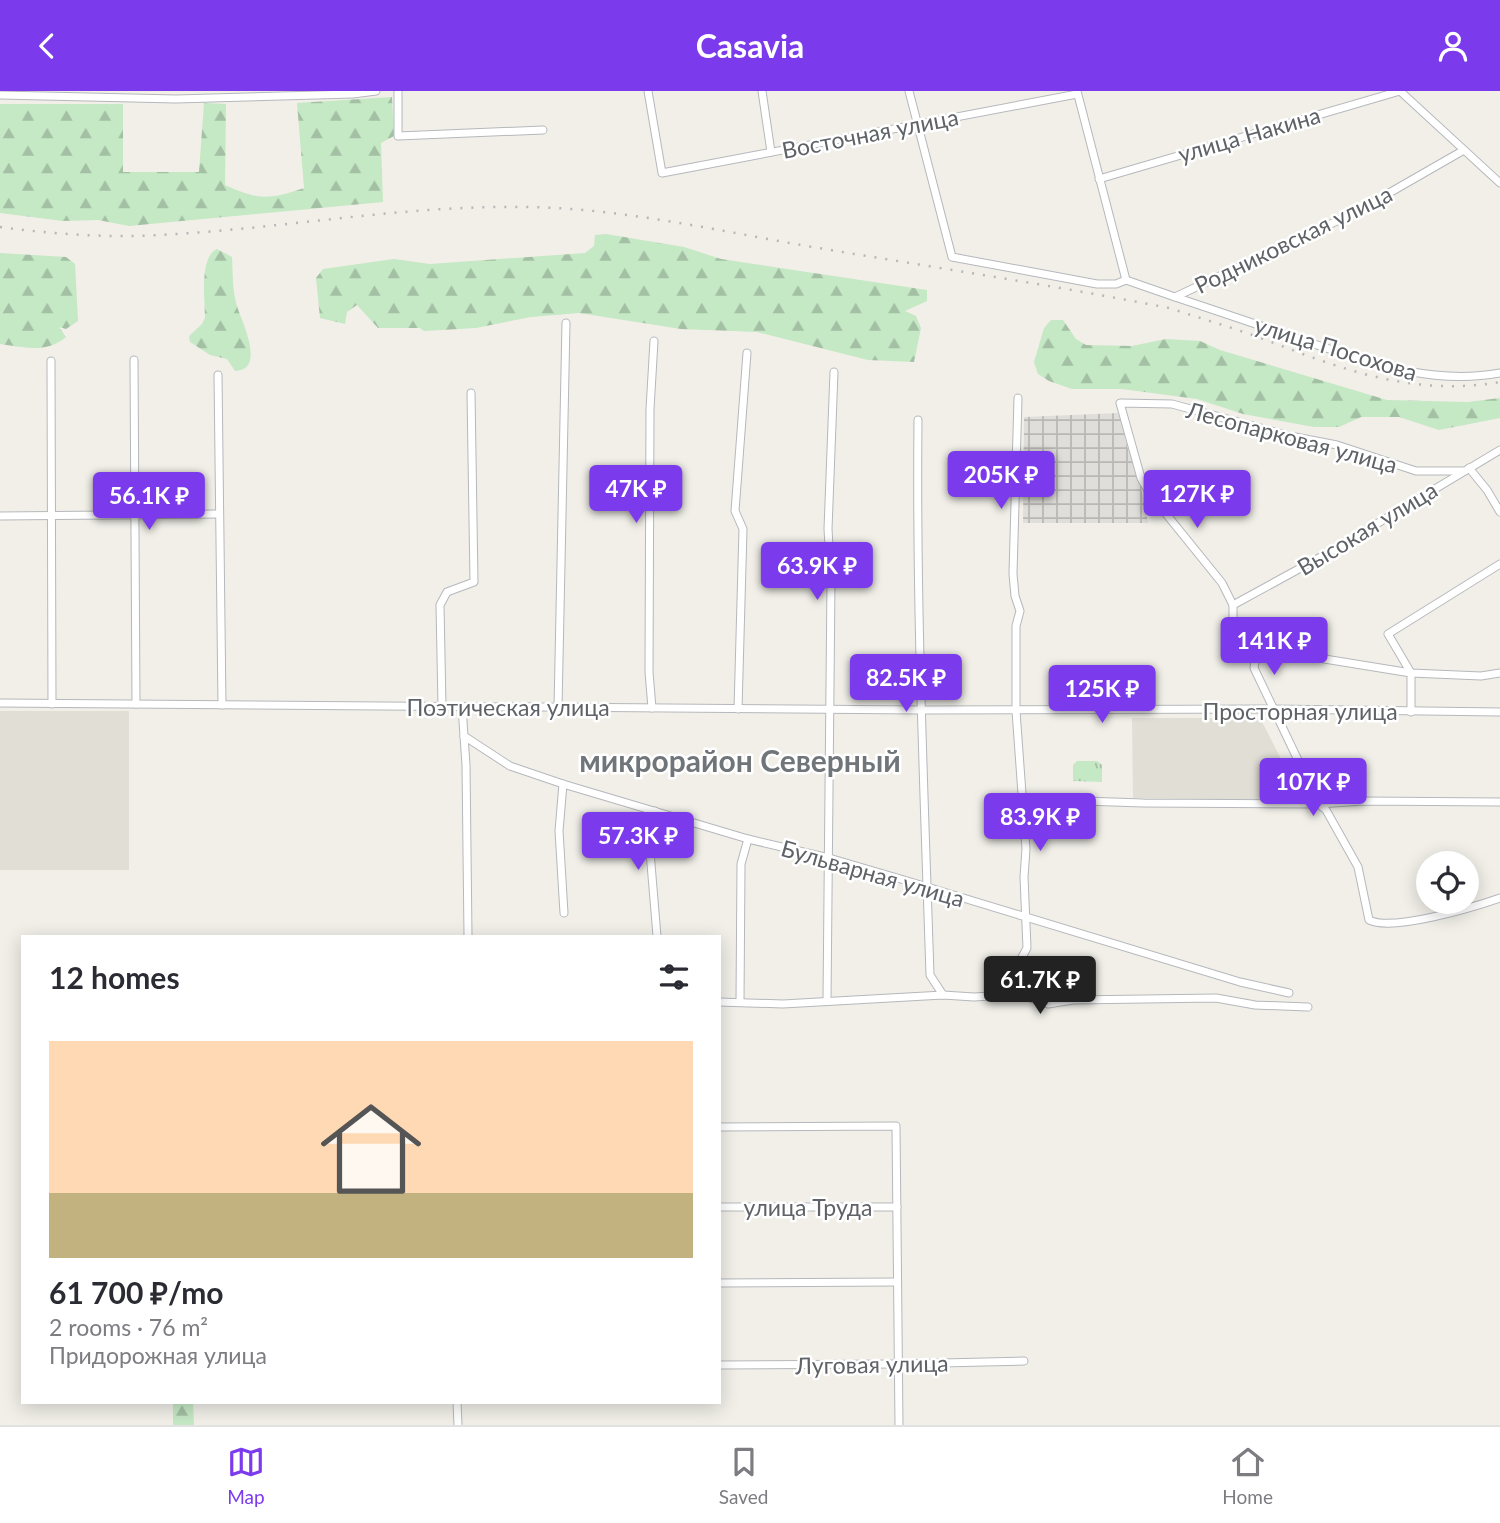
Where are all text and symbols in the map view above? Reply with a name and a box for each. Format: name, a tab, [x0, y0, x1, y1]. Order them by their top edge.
text: Casavia	[696, 26, 804, 65]
icon: back	[28, 27, 66, 65]
icon: person	[1434, 27, 1472, 65]
street label: улица Накина	[1175, 100, 1323, 168]
street label: Восточная улица	[779, 102, 961, 164]
street label: Родниковская улица	[1190, 179, 1396, 299]
street label: улица Посохова	[1251, 310, 1421, 386]
street label: Лесопарковая улица	[1183, 395, 1400, 479]
pin: 205K ₽	[944, 451, 1058, 511]
text: 205K ₽	[964, 460, 1038, 488]
pin: 47K ₽	[587, 465, 685, 525]
pin: 127K ₽	[1140, 471, 1254, 530]
pin: 56.1K ₽	[84, 473, 214, 532]
text: 47K ₽	[605, 474, 667, 502]
street label: Высокая улица	[1292, 475, 1442, 581]
text: 127K ₽	[1160, 479, 1234, 507]
text: 56.1K ₽	[109, 481, 189, 509]
pin: 63.9K ₽	[752, 543, 882, 602]
text: 63.9K ₽	[777, 551, 857, 579]
pin: 141K ₽	[1217, 617, 1331, 677]
text: 141K ₽	[1237, 626, 1311, 654]
pin: 82.5K ₽	[841, 655, 971, 714]
text: 82.5K ₽	[866, 663, 946, 691]
pin: 125K ₽	[1045, 665, 1159, 725]
text: 125K ₽	[1065, 674, 1139, 702]
street label: Поэтическая улица	[406, 693, 610, 721]
street label: Просторная улица	[1202, 697, 1398, 725]
district label: микрорайон Северный	[579, 742, 901, 778]
pin: 107K ₽	[1256, 759, 1370, 818]
text: 107K ₽	[1276, 767, 1350, 795]
pin: 83.9K ₽	[975, 793, 1105, 853]
text: 83.9K ₽	[1000, 802, 1080, 830]
pin: 57.3K ₽	[573, 813, 703, 872]
text: 57.3K ₽	[598, 821, 678, 849]
street label: Бульварная улица	[778, 833, 968, 913]
map controls	[1416, 851, 1479, 914]
button: locate	[1416, 851, 1479, 914]
pin: 61.7K ₽	[975, 957, 1105, 1016]
icon: filters	[655, 958, 693, 996]
text: 12 homes	[49, 959, 180, 995]
text: 61.7K ₽	[1000, 965, 1080, 993]
icon: home	[308, 1086, 434, 1212]
street label: улица Труда	[744, 1193, 872, 1221]
text: 61 700 ₽/mo	[49, 1274, 224, 1310]
text: 2 rooms · 76 m²	[49, 1313, 208, 1341]
text: Придорожная улица	[49, 1341, 267, 1369]
street label: Луговая улица	[794, 1349, 949, 1379]
tab: Map	[227, 1443, 265, 1508]
tab: Saved	[719, 1443, 768, 1508]
tab: Home	[1222, 1443, 1273, 1508]

